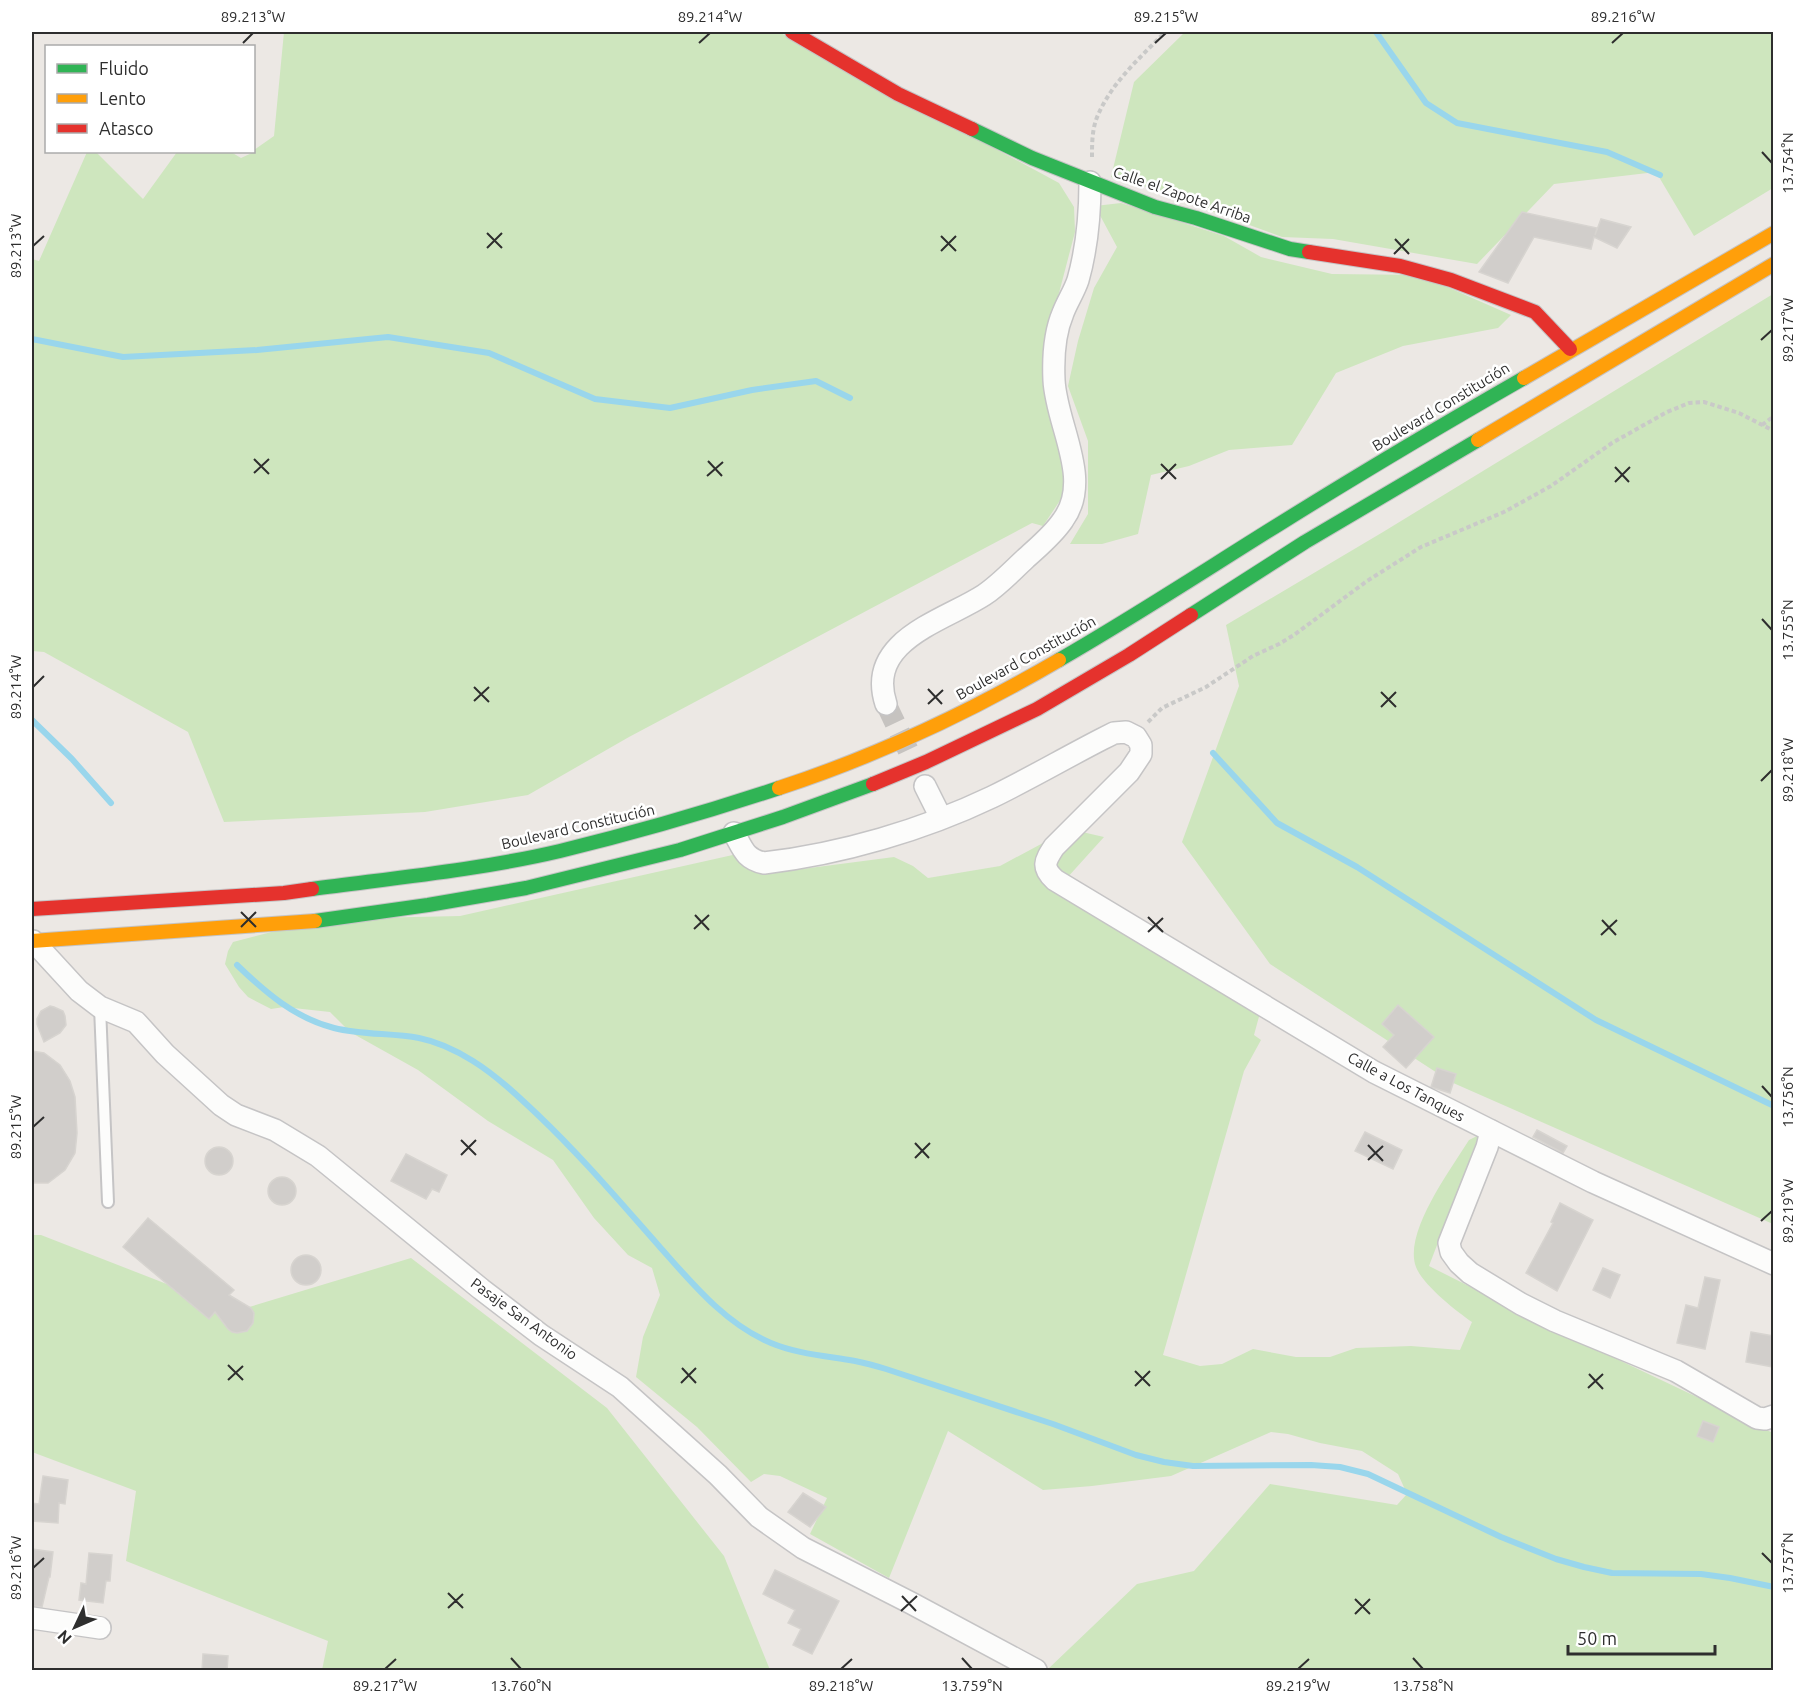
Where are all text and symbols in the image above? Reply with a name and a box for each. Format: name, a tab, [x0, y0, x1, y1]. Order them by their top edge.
text: 89.213°W	[221, 8, 285, 25]
text: 89.214°W	[678, 8, 742, 25]
text: 89.215°W	[1134, 8, 1198, 25]
text: 89.216°W	[1591, 8, 1655, 25]
legend	[45, 45, 255, 153]
text: Fluido	[99, 58, 149, 78]
text: Lento	[99, 88, 146, 108]
text: Atasco	[99, 118, 154, 138]
text: 13.754°N	[1779, 132, 1796, 194]
street label: Calle el Zapote Arriba	[1111, 163, 1253, 226]
text: 89.213°W	[7, 214, 24, 278]
text: 89.217°W	[1779, 298, 1796, 362]
street label: Boulevard Constitución	[1369, 359, 1512, 454]
text: 13.755°N	[1779, 599, 1796, 661]
street label: Boulevard Constitución	[953, 612, 1099, 703]
text: 89.214°W	[7, 655, 24, 719]
text: 89.218°W	[1779, 738, 1796, 802]
street label: Boulevard Constitución	[500, 801, 656, 852]
street label: Calle a Los Tanques	[1345, 1049, 1468, 1125]
text: 13.756°N	[1779, 1066, 1796, 1128]
text: 89.215°W	[7, 1095, 24, 1159]
text: 89.219°W	[1779, 1179, 1796, 1243]
street label: Pasaje San Antonio	[468, 1274, 581, 1363]
text: 13.757°N	[1779, 1532, 1796, 1594]
text: 89.216°W	[7, 1536, 24, 1600]
north arrow	[45, 1597, 105, 1657]
scale bar	[1568, 1618, 1715, 1656]
text: N	[54, 1627, 75, 1648]
text: 50 m	[1577, 1628, 1617, 1648]
text: 89.217°W	[353, 1677, 417, 1694]
text: 13.760°N	[490, 1677, 552, 1694]
text: 89.218°W	[809, 1677, 873, 1694]
text: 13.759°N	[941, 1677, 1003, 1694]
text: 89.219°W	[1266, 1677, 1330, 1694]
text: 13.758°N	[1392, 1677, 1454, 1694]

